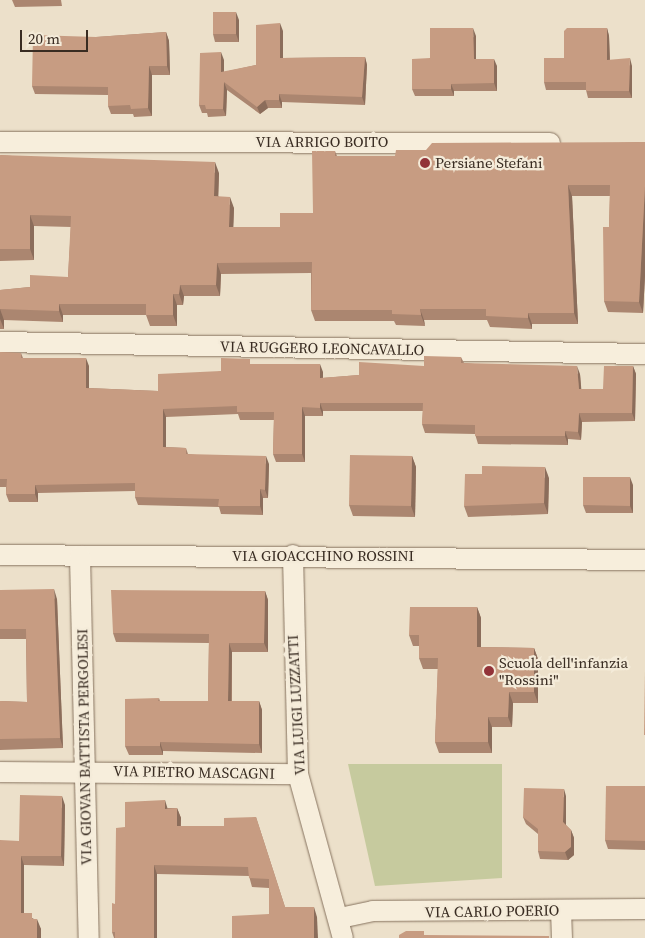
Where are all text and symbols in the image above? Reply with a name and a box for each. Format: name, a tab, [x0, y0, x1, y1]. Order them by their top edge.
scale bar	[22, 20, 90, 52]
text: 20 m	[28, 28, 60, 49]
street label: VIA ARRIGO BOITO	[256, 133, 388, 151]
place label: Persiane Stefani	[435, 154, 542, 172]
marker: Persiane Stefani	[419, 157, 431, 169]
street label: VIA RUGGERO LEONCAVALLO	[220, 337, 424, 359]
street label: VIA GIOACCHINO ROSSINI	[232, 547, 414, 565]
street label: VIA GIOVAN BATTISTA PERGOLESI	[73, 629, 95, 865]
street label: VIA LUIGI LUZZATTI	[283, 634, 309, 776]
place label: Scuola dell'infanzia "Rossini"	[499, 653, 628, 688]
marker: Scuola dell'infanzia "Rossini"	[483, 665, 495, 677]
street label: VIA PIETRO MASCAGNI	[113, 762, 275, 782]
street label: VIA CARLO POERIO	[425, 901, 559, 921]

